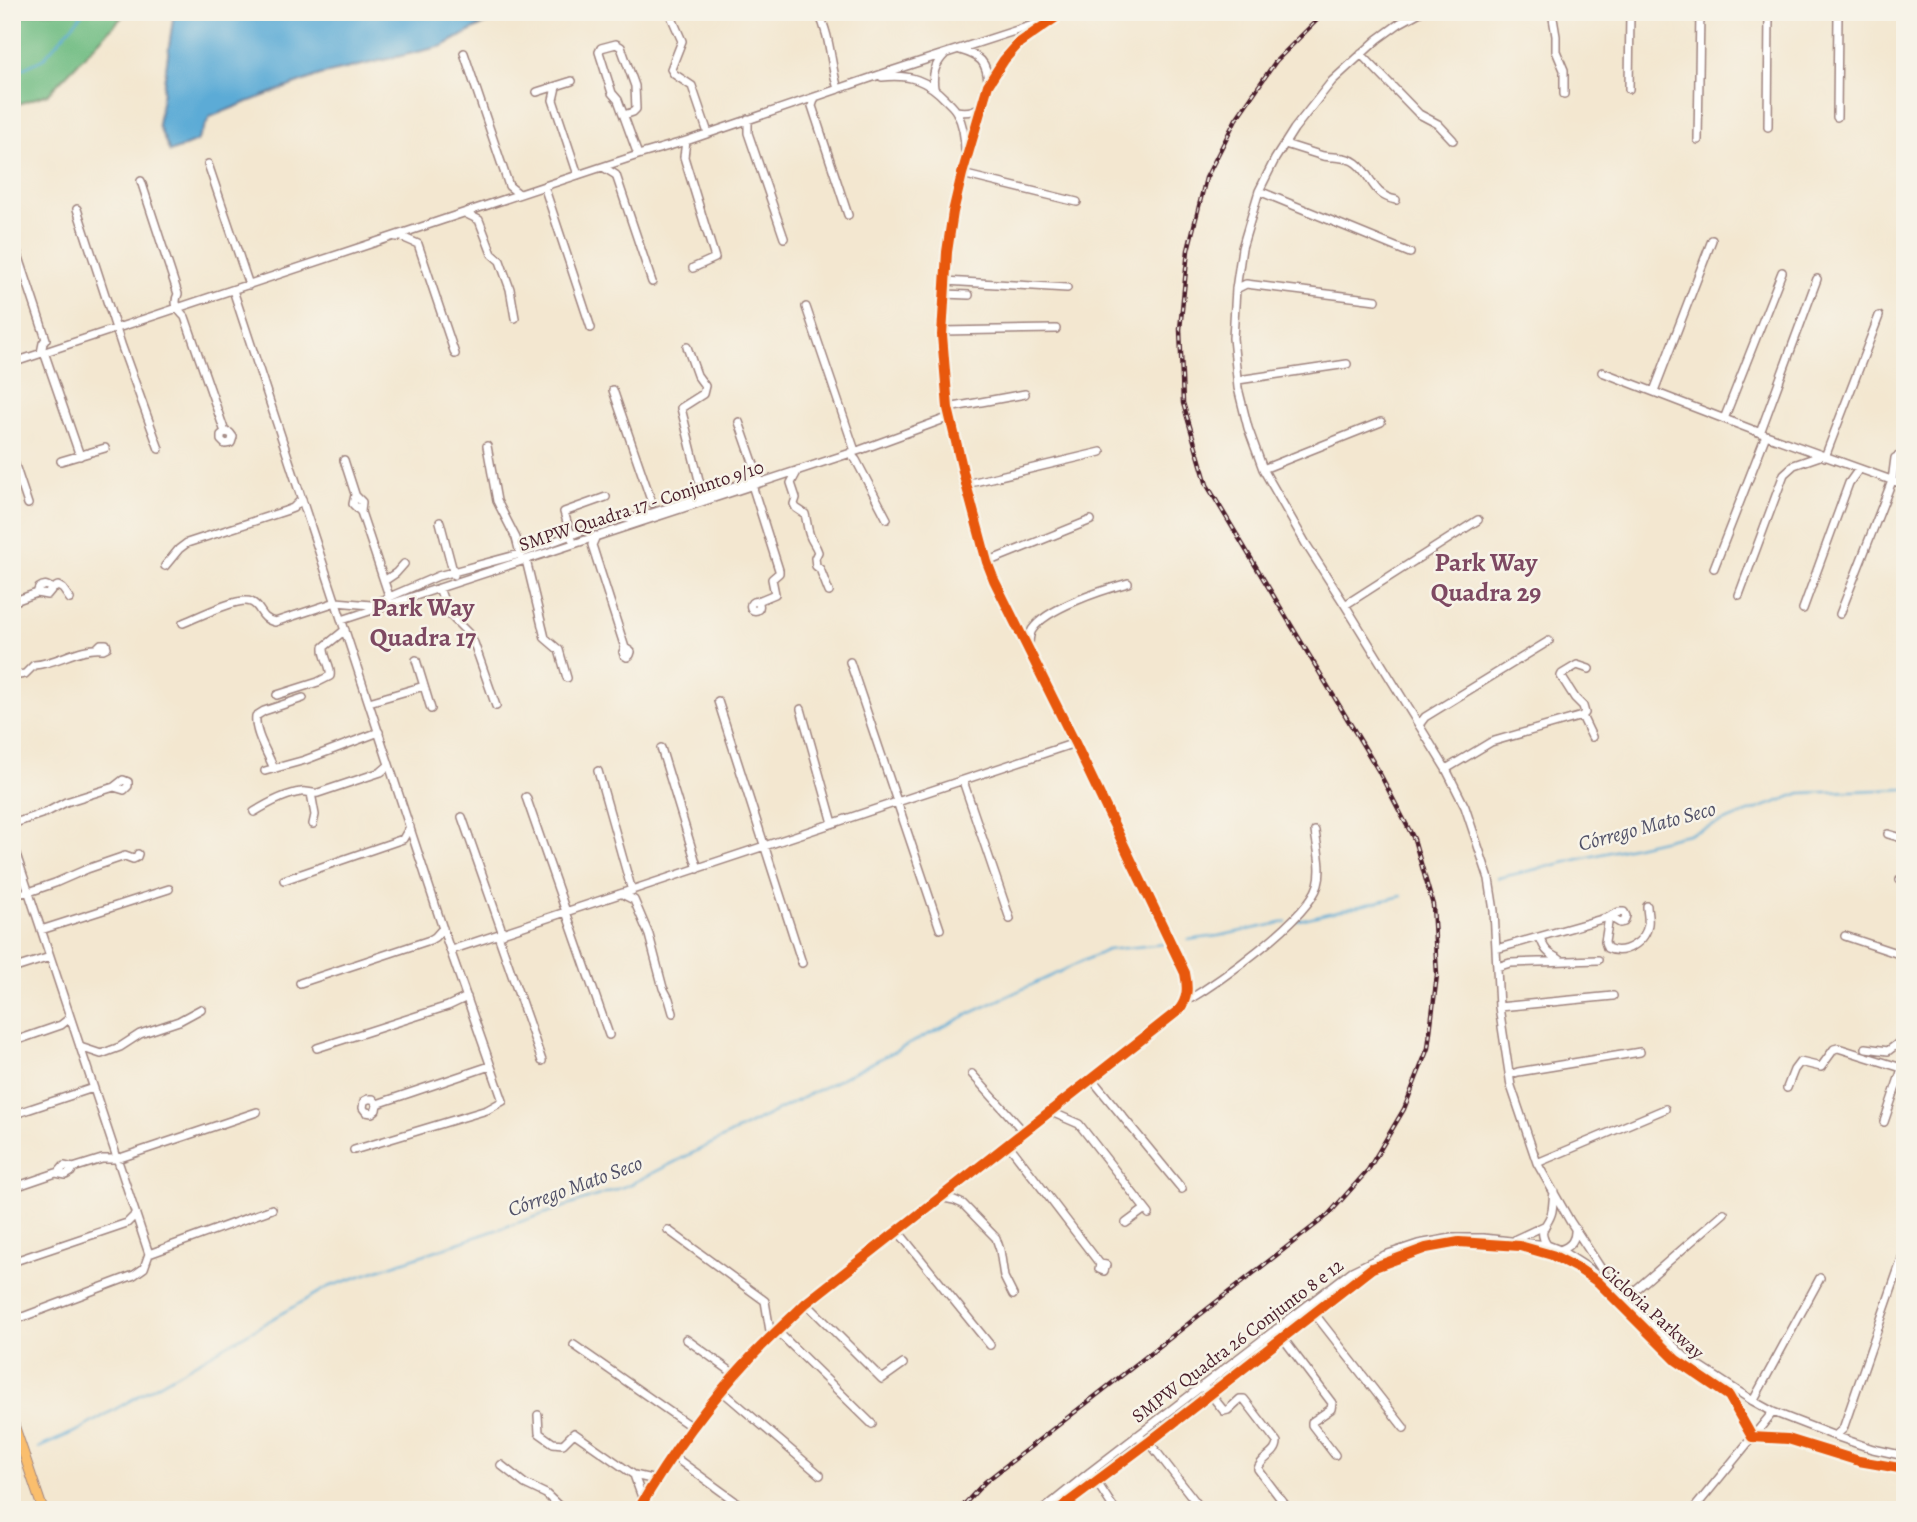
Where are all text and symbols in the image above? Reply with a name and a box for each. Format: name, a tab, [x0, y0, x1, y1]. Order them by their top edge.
street label: SMPW Quadra 17 - Conjunto 9/10	[515, 454, 767, 558]
district label: Park Way Quadra 29	[1431, 545, 1541, 610]
district label: Park Way Quadra 17	[370, 590, 477, 655]
water label: Córrego Mato Seco	[1575, 794, 1719, 858]
water label: Córrego Mato Seco	[504, 1149, 646, 1223]
street label: SMPW Quadra 26 Conjunto 8 e 12	[1126, 1253, 1349, 1429]
street label: Ciclovia Parkway	[1595, 1258, 1710, 1366]

